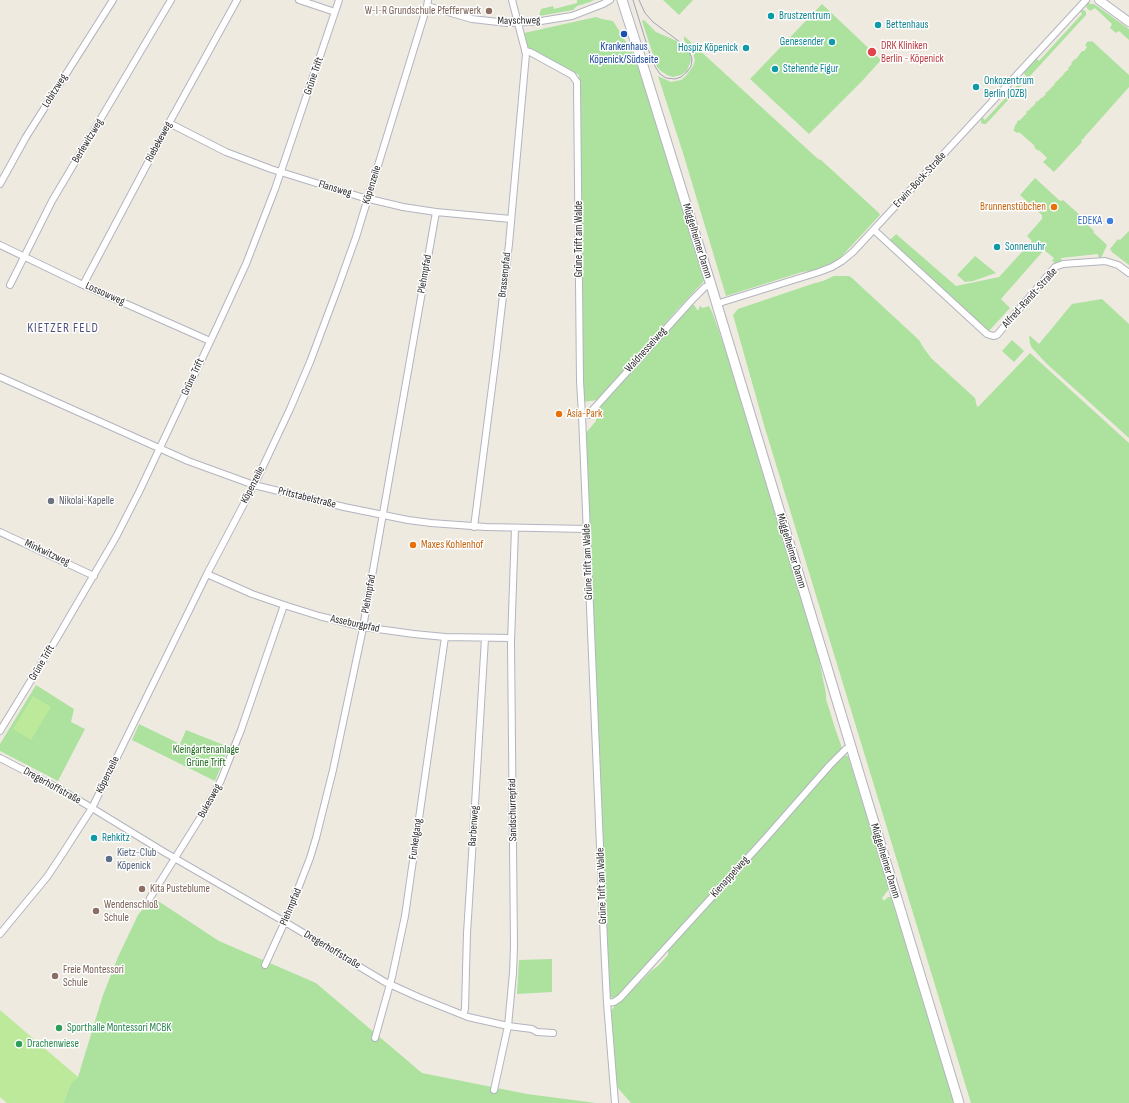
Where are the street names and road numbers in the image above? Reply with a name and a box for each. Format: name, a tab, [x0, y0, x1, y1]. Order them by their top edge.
street label: Mayschweg	[497, 14, 541, 28]
street label: Grüne Trift	[301, 55, 327, 97]
street label: Lobitzweg	[39, 72, 71, 110]
street label: Berlewitzweg	[70, 116, 106, 166]
street label: Riebekeweg	[143, 120, 175, 164]
street label: Erwin-Bock-Straße	[891, 149, 949, 211]
street label: Köpenzeile	[360, 164, 384, 206]
street label: Flansweg	[317, 178, 353, 200]
street label: Grüne Trift am Walde	[572, 201, 586, 277]
street label: Müggelheimer Damm	[679, 202, 715, 280]
street label: Brassenpfad	[496, 252, 514, 298]
street label: Plehmpfad	[415, 254, 435, 294]
street label: Alfred-Randt-Straße	[1000, 265, 1060, 331]
street label: Lossowweg	[83, 279, 127, 309]
street label: Waldnesselweg	[622, 325, 670, 375]
street label: Grüne Trift	[179, 356, 207, 398]
street label: Köpenzeile	[238, 464, 268, 506]
street label: Pritstabelstraße	[277, 484, 337, 512]
street label: Müggelheimer Damm	[773, 512, 809, 590]
street label: Grüne Trift am Walde	[580, 524, 596, 600]
street label: Minkwitzweg	[22, 537, 72, 569]
street label: Plehmpfad	[359, 574, 379, 614]
street label: Asseburgpfad	[329, 612, 381, 636]
street label: Grüne Trift	[26, 643, 58, 683]
street label: Köpenzeile	[93, 754, 123, 796]
street label: Dregerhoffstraße	[21, 765, 83, 807]
street label: Sandschurrepfad	[506, 778, 520, 842]
street label: Bukesweg	[195, 782, 225, 820]
street label: Barbenweg	[466, 805, 482, 847]
street label: Funkelgang	[407, 818, 425, 860]
street label: Müggelheimer Damm	[867, 822, 903, 900]
street label: Grüne Trift am Walde	[594, 848, 610, 924]
street label: Kienappelweg	[708, 854, 752, 900]
street label: Plehmpfad	[277, 886, 305, 928]
street label: Dregerhoffstraße	[301, 928, 363, 972]

